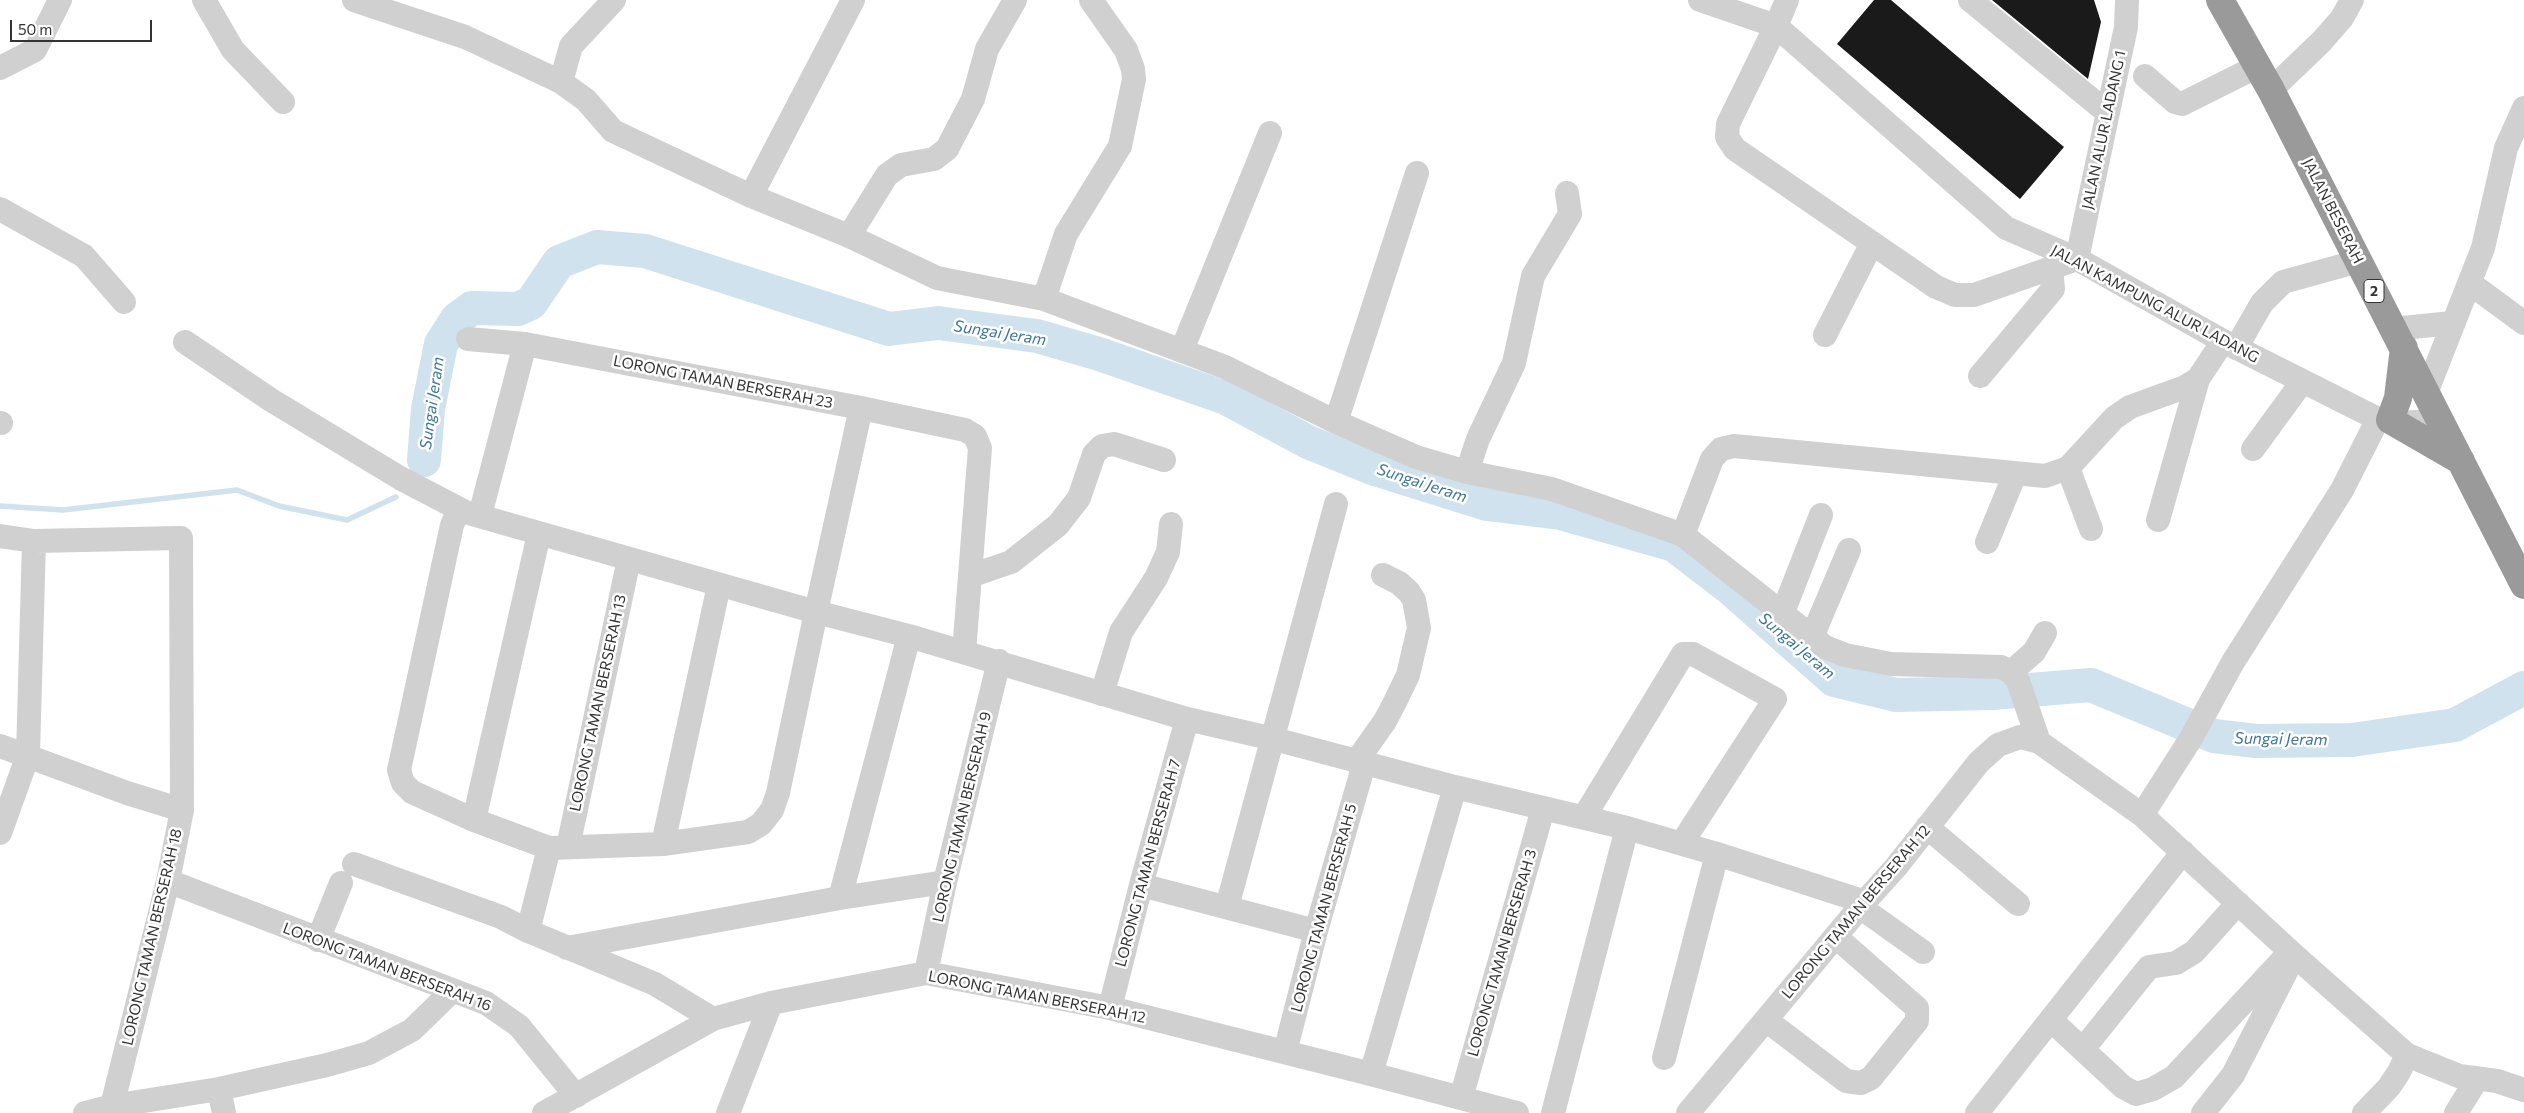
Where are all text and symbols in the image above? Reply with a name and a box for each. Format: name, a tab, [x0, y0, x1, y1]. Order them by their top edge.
scale bar	[12, 10, 155, 42]
text: 50 m	[18, 20, 52, 38]
street label: JALAN ALUR LADANG 1	[2078, 49, 2130, 211]
street label: JALAN BESERAH	[2299, 155, 2367, 267]
street label: JALAN KAMPUNG ALUR LADANG	[2048, 241, 2262, 367]
road number: 2	[2364, 280, 2384, 302]
water label: Sungai Jeram	[952, 316, 1048, 350]
street label: LORONG TAMAN BERSERAH 23	[612, 352, 834, 412]
water label: Sungai Jeram	[416, 355, 448, 451]
water label: Sungai Jeram	[1375, 459, 1469, 507]
street label: LORONG TAMAN BERSERAH 13	[566, 593, 630, 813]
water label: Sungai Jeram	[1755, 609, 1839, 683]
street label: LORONG TAMAN BERSERAH 9	[929, 710, 995, 924]
water label: Sungai Jeram	[2234, 729, 2328, 749]
street label: LORONG TAMAN BERSERAH 7	[1112, 757, 1184, 969]
street label: LORONG TAMAN BERSERAH 5	[1288, 802, 1360, 1014]
street label: LORONG TAMAN BERSERAH 12	[1778, 822, 1934, 1002]
street label: LORONG TAMAN BERSERAH 18	[118, 827, 186, 1047]
street label: LORONG TAMAN BERSERAH 3	[1464, 847, 1540, 1059]
street label: LORONG TAMAN BERSERAH 16	[280, 919, 494, 1015]
street label: LORONG TAMAN BERSERAH 12	[927, 967, 1147, 1027]

